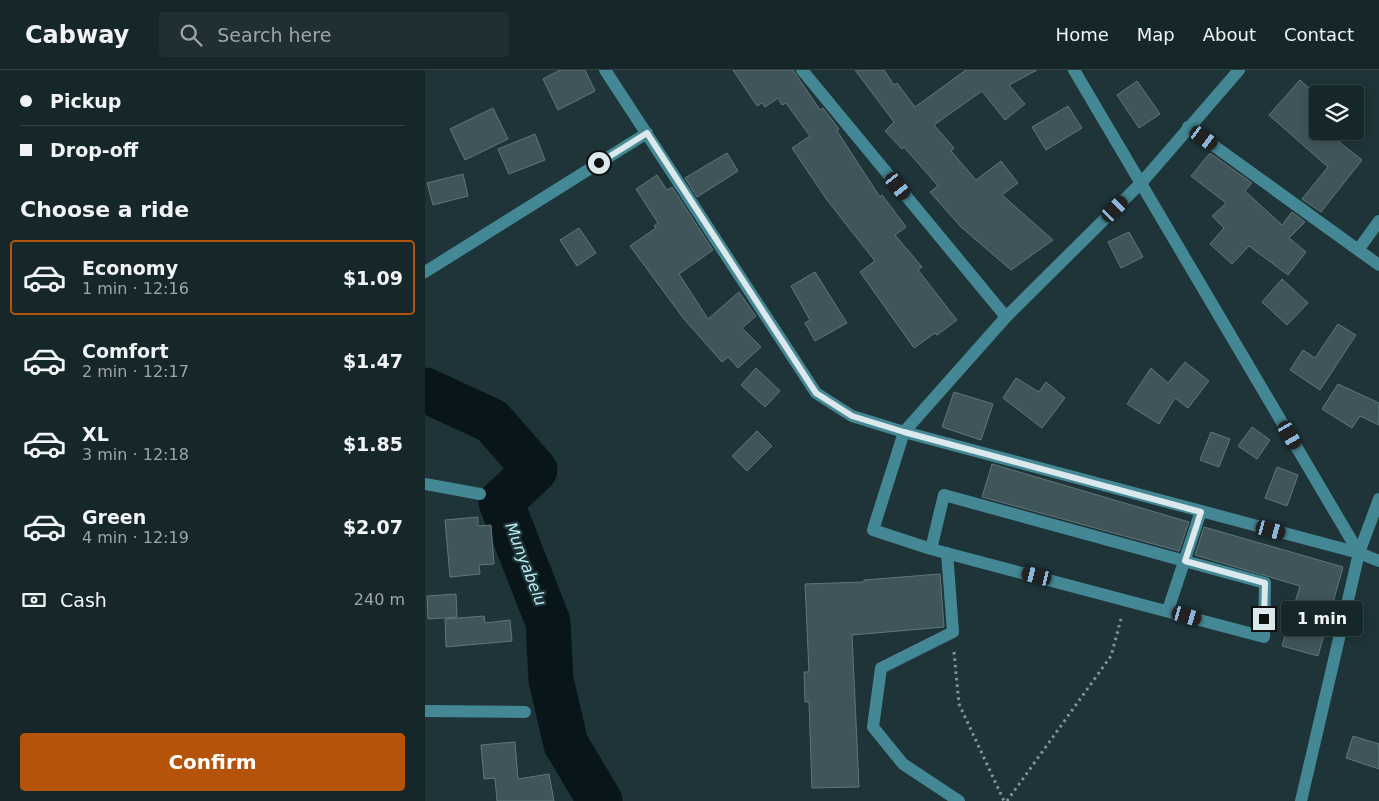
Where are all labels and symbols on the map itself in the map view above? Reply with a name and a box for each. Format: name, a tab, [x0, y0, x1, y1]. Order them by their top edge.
car	[1187, 123, 1220, 153]
route start	[588, 152, 610, 174]
car	[882, 170, 913, 202]
car	[1099, 193, 1130, 225]
car	[1276, 418, 1303, 452]
car	[1254, 519, 1287, 541]
water label: Munyabelu	[501, 520, 551, 608]
car	[1020, 565, 1053, 587]
callout: 1 min	[1281, 602, 1364, 636]
car	[1170, 605, 1203, 627]
route end	[1253, 608, 1275, 630]

